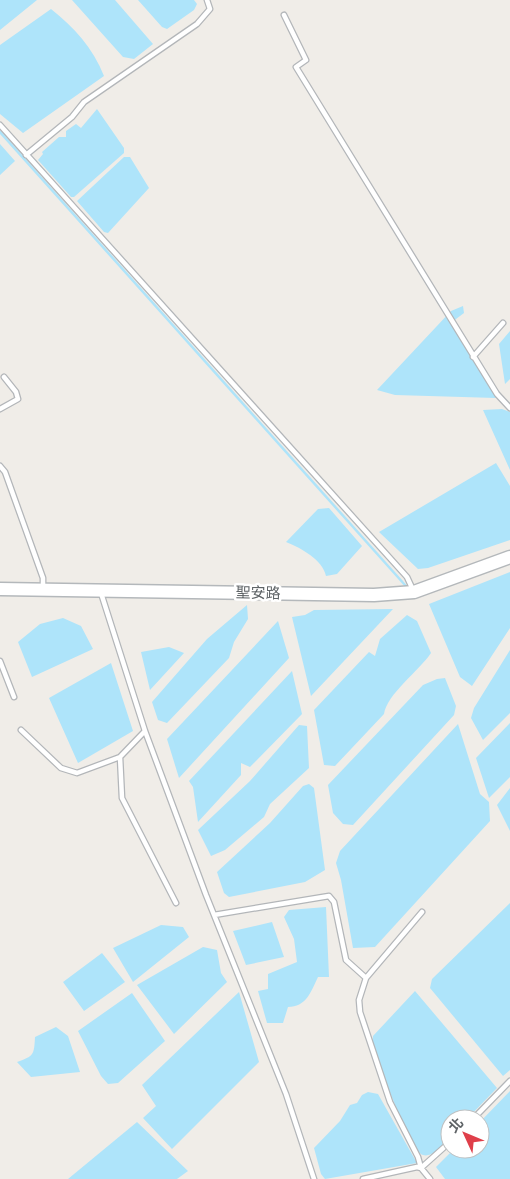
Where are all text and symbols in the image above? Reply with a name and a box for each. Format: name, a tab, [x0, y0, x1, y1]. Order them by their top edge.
street label: 聖安路	[235, 582, 281, 602]
north arrow	[440, 1109, 490, 1159]
text: 北	[444, 1113, 467, 1136]

